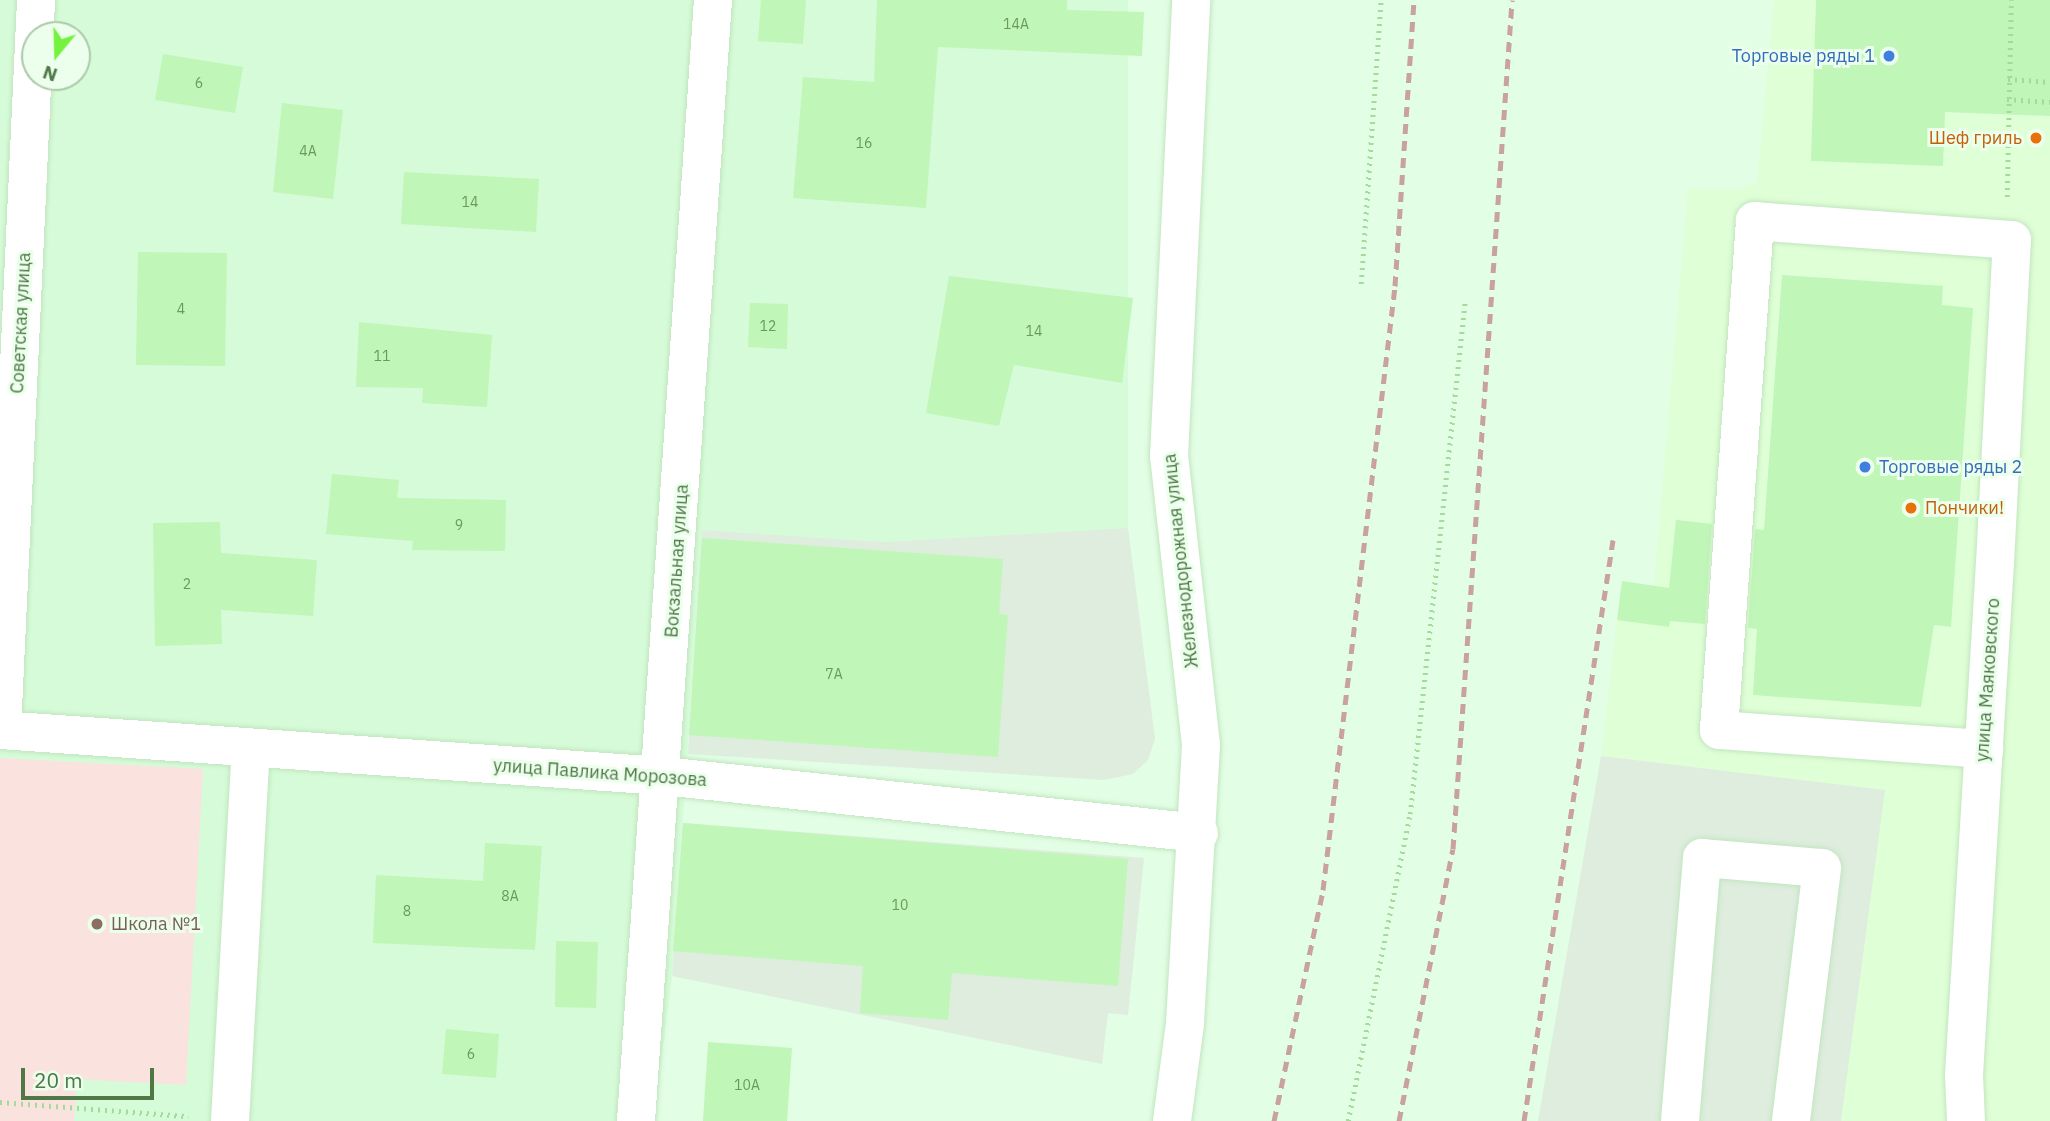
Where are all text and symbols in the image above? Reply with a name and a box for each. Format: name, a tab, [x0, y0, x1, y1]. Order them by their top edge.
house number: 14А	[1003, 16, 1029, 32]
north arrow	[21, 21, 91, 91]
place label: Торговые ряды 1	[1732, 45, 1875, 67]
marker: Торговые ряды 1	[1881, 48, 1897, 64]
text: N	[39, 60, 60, 88]
house number: 6	[195, 75, 203, 91]
place label: Шеф гриль	[1929, 127, 2022, 149]
marker: Шеф гриль	[2028, 130, 2044, 146]
house number: 16	[856, 135, 872, 151]
house number: 4А	[299, 143, 317, 159]
house number: 14	[462, 194, 478, 210]
street label: Советская улица	[7, 252, 35, 394]
house number: 4	[177, 301, 185, 317]
house number: 12	[760, 318, 776, 334]
house number: 14	[1026, 323, 1042, 339]
house number: 11	[374, 348, 390, 364]
street label: Железнодорожная улица	[1159, 453, 1203, 669]
place label: Торговые ряды 2	[1879, 456, 2022, 478]
marker: Торговые ряды 2	[1857, 459, 1873, 475]
street label: Вокзальная улица	[661, 484, 693, 638]
place label: Пончики!	[1925, 497, 2004, 519]
marker: Пончики!	[1903, 500, 1919, 516]
house number: 9	[455, 517, 463, 533]
house number: 2	[183, 576, 191, 592]
street label: улица Маяковского	[1972, 597, 2004, 763]
house number: 7А	[825, 666, 843, 682]
street label: улица Павлика Морозова	[492, 755, 708, 791]
house number: 8А	[501, 888, 519, 904]
house number: 10	[892, 897, 908, 913]
house number: 8	[403, 903, 411, 919]
place label: Школа №1	[111, 913, 201, 935]
marker: Школа №1	[89, 916, 105, 932]
house number: 6	[467, 1046, 475, 1062]
scale bar	[24, 1054, 158, 1098]
text: 20 m	[34, 1066, 83, 1094]
house number: 10А	[734, 1077, 760, 1093]

